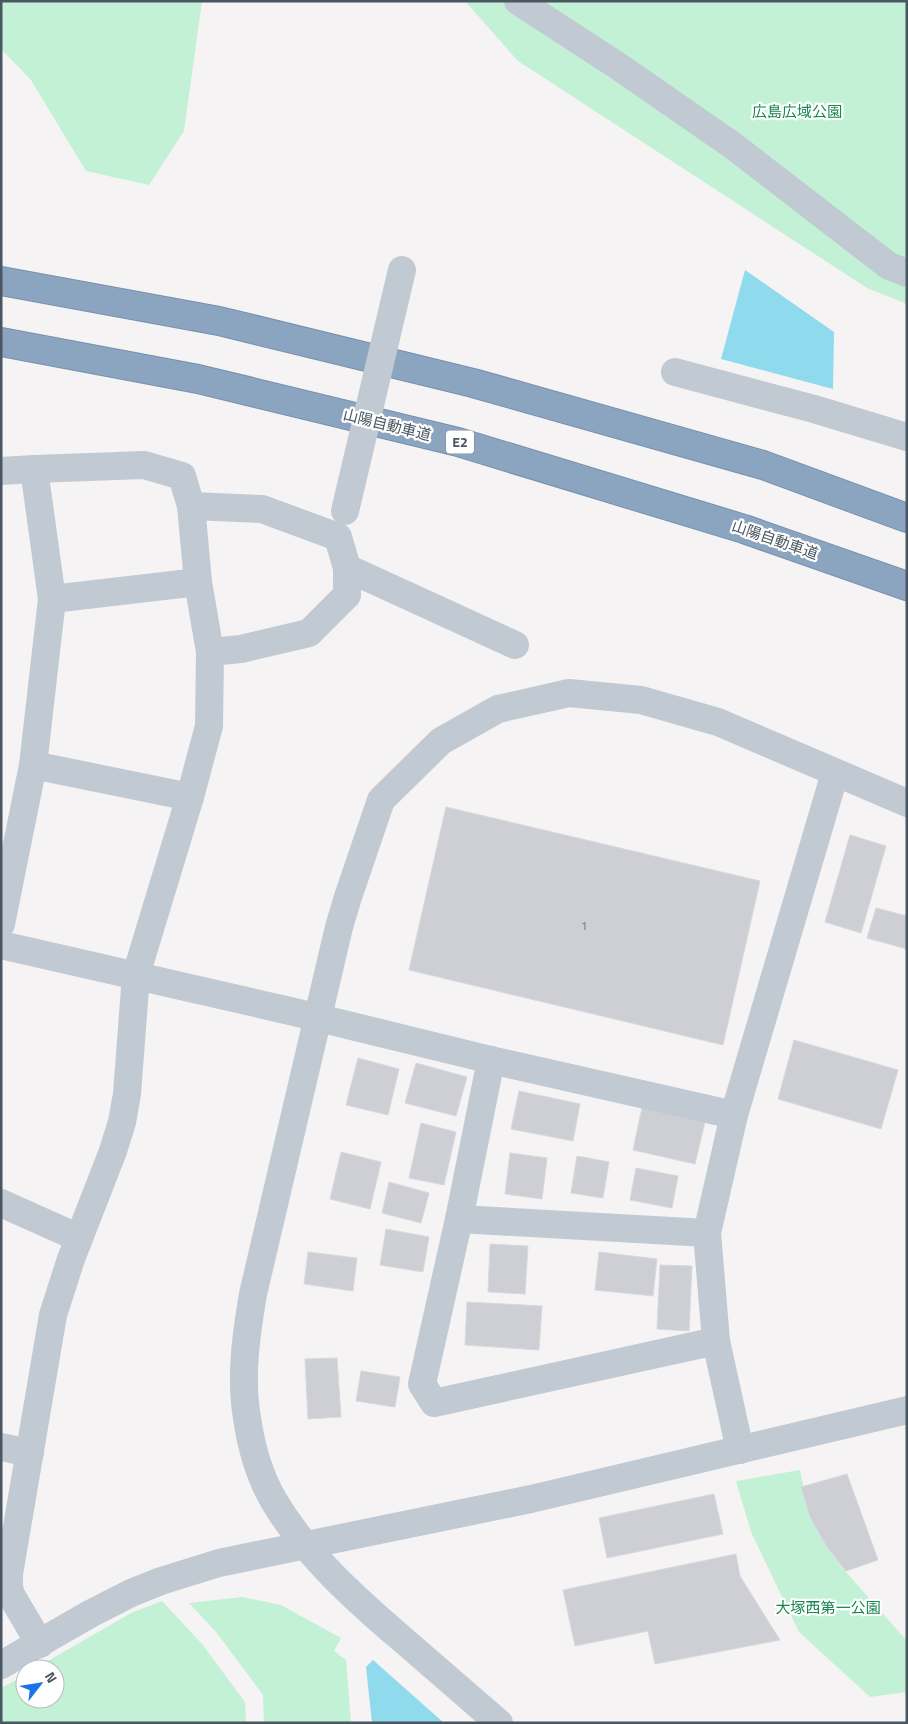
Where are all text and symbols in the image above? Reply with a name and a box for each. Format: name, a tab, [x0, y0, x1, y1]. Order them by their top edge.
park label: 広島広域公園	[752, 100, 842, 123]
street label: 山陽自動車道	[341, 402, 434, 447]
road number: E2	[446, 431, 474, 454]
street label: 山陽自動車道	[729, 514, 821, 565]
house number: 1	[581, 916, 587, 935]
park label: 大塚西第一公園	[775, 1596, 881, 1619]
north arrow	[15, 1659, 65, 1709]
text: N	[40, 1667, 63, 1687]

